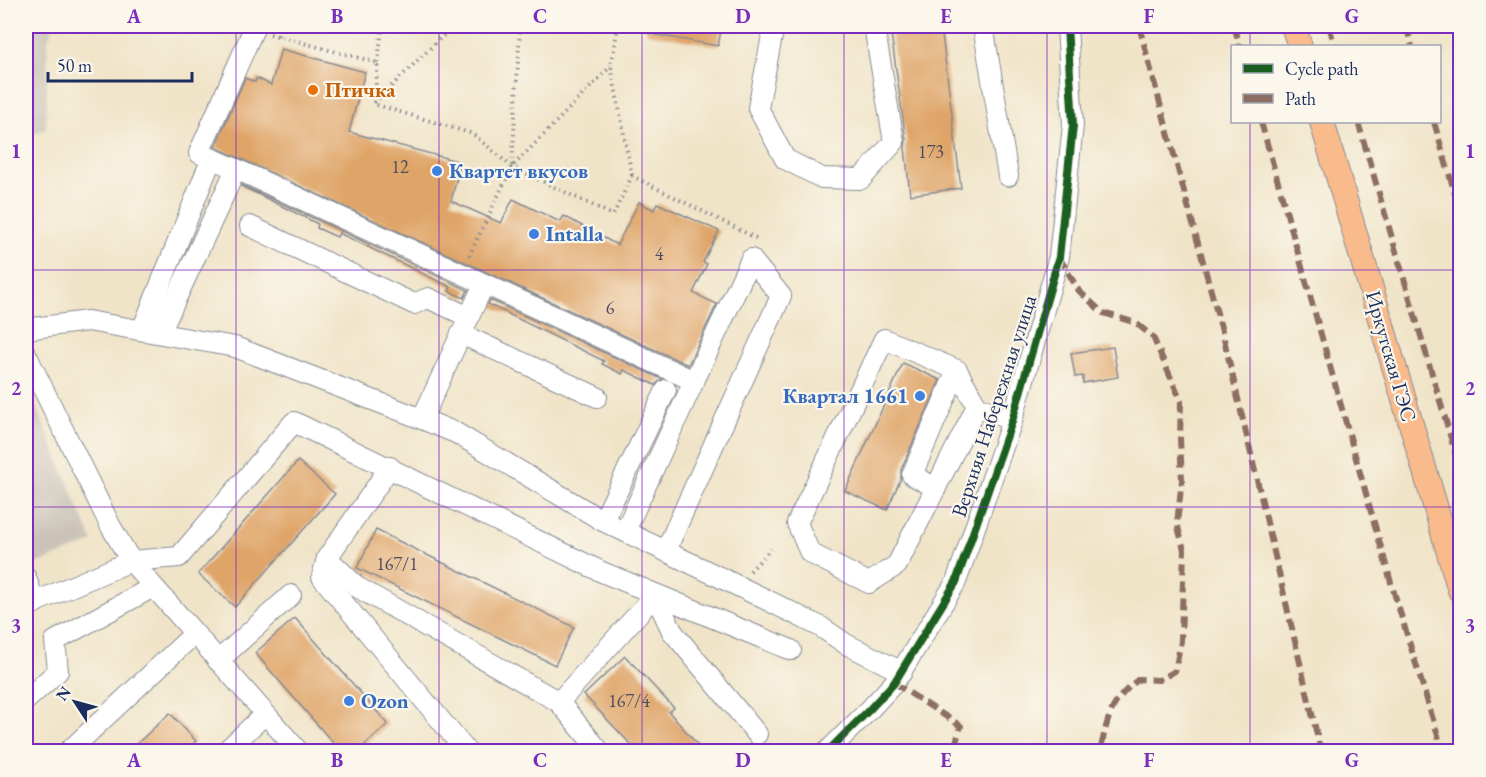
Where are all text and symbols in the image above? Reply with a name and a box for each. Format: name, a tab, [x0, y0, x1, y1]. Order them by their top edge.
text: A	[126, 3, 142, 29]
text: B	[331, 3, 343, 29]
text: C	[533, 3, 547, 29]
text: D	[735, 3, 751, 29]
text: E	[940, 3, 952, 29]
text: F	[1144, 3, 1155, 29]
text: G	[1345, 3, 1359, 29]
scale bar	[48, 45, 192, 83]
legend	[1231, 45, 1441, 123]
text: 50 m	[57, 54, 92, 77]
text: Cycle path	[1285, 57, 1359, 80]
place label: Птичка	[325, 76, 396, 103]
marker: Птичка	[306, 83, 320, 97]
text: Path	[1285, 87, 1316, 110]
text: 1	[11, 138, 21, 164]
text: 1	[1465, 138, 1475, 164]
house number: 173	[918, 140, 944, 163]
house number: 12	[391, 155, 409, 178]
place label: Квартет вкусов	[449, 157, 588, 184]
marker: Квартет вкусов	[430, 164, 444, 178]
place label: Intalla	[546, 220, 604, 247]
marker: Intalla	[527, 227, 541, 241]
house number: 4	[655, 242, 664, 265]
street label: Иркутская ГЭС	[1360, 287, 1423, 424]
street label: Верхняя Набережная улица	[945, 291, 1042, 520]
house number: 6	[606, 296, 615, 319]
text: 2	[11, 375, 22, 401]
text: 2	[1465, 375, 1476, 401]
place label: Квартал 1661	[783, 382, 908, 409]
marker: Квартал 1661	[913, 389, 927, 403]
house number: 167/1	[376, 552, 418, 575]
text: 3	[11, 612, 21, 638]
text: 3	[1465, 612, 1475, 638]
north arrow	[45, 672, 105, 732]
text: N	[51, 682, 76, 705]
place label: Ozon	[361, 687, 409, 714]
house number: 167/4	[608, 689, 650, 712]
marker: Ozon	[342, 694, 356, 708]
text: A	[126, 747, 142, 773]
text: B	[331, 747, 343, 773]
text: C	[533, 747, 547, 773]
text: D	[735, 747, 751, 773]
text: E	[940, 747, 952, 773]
text: F	[1144, 747, 1155, 773]
text: G	[1345, 747, 1359, 773]

